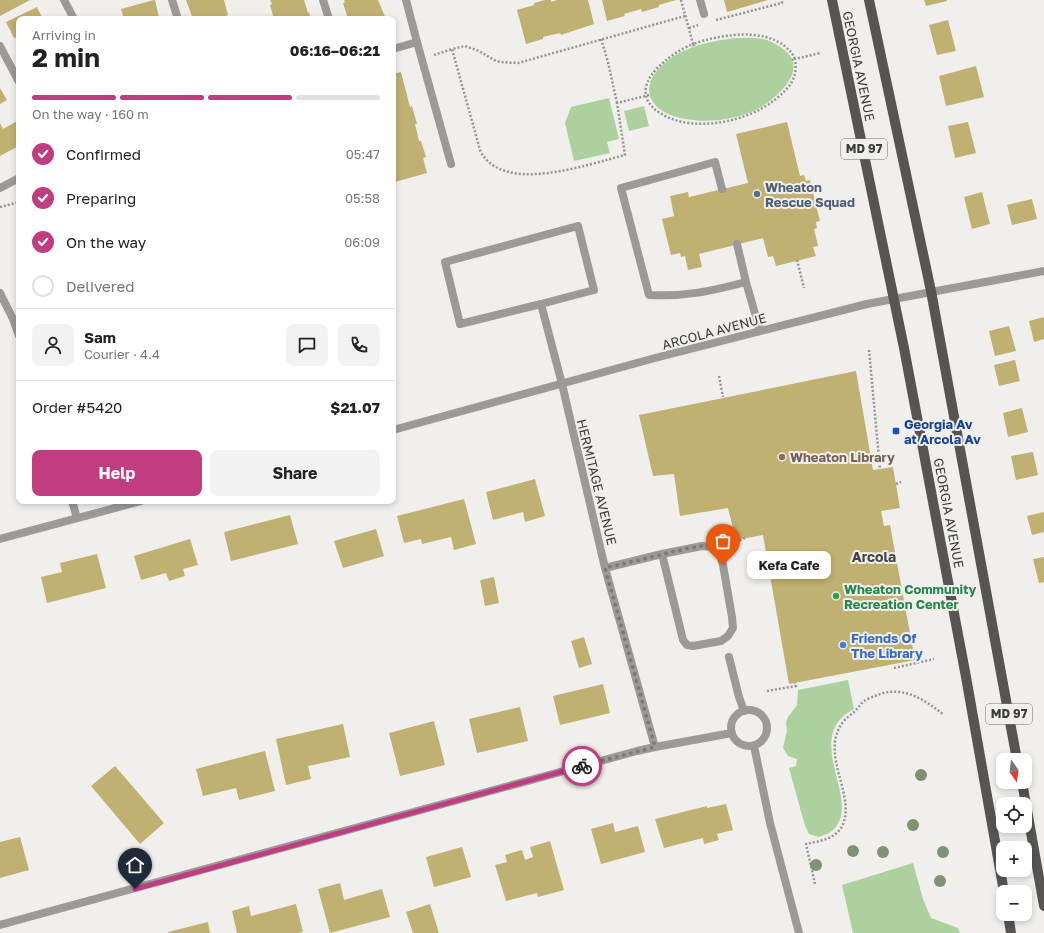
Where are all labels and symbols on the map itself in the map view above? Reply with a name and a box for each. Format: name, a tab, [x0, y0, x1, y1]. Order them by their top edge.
street label: GEORGIA AVENUE	[840, 9, 879, 123]
road number: MD 97	[841, 139, 887, 159]
place label: Wheaton Rescue Squad	[765, 179, 855, 210]
marker: Wheaton Rescue Squad	[752, 189, 762, 199]
street label: ARCOLA AVENUE	[660, 309, 768, 353]
place label: Georgia Av at Arcola Av	[904, 416, 981, 447]
street label: HERMITAGE AVENUE	[574, 417, 620, 547]
marker: Georgia Av at Arcola Av	[891, 426, 901, 436]
place label: Wheaton Library	[790, 449, 895, 465]
marker: Wheaton Library	[777, 452, 787, 462]
street label: GEORGIA AVENUE	[930, 456, 968, 570]
pin	[706, 524, 740, 565]
district label: Arcola	[852, 548, 896, 565]
callout: Kefa Cafe	[747, 551, 831, 579]
place label: Wheaton Community Recreation Center	[844, 581, 976, 612]
marker: Wheaton Community Recreation Center	[831, 591, 841, 601]
place label: Friends Of The Library	[851, 630, 923, 661]
marker: Friends Of The Library	[838, 640, 848, 650]
road number: MD 97	[986, 704, 1032, 724]
courier	[562, 746, 602, 786]
north arrow	[996, 753, 1032, 789]
pin	[118, 848, 152, 889]

